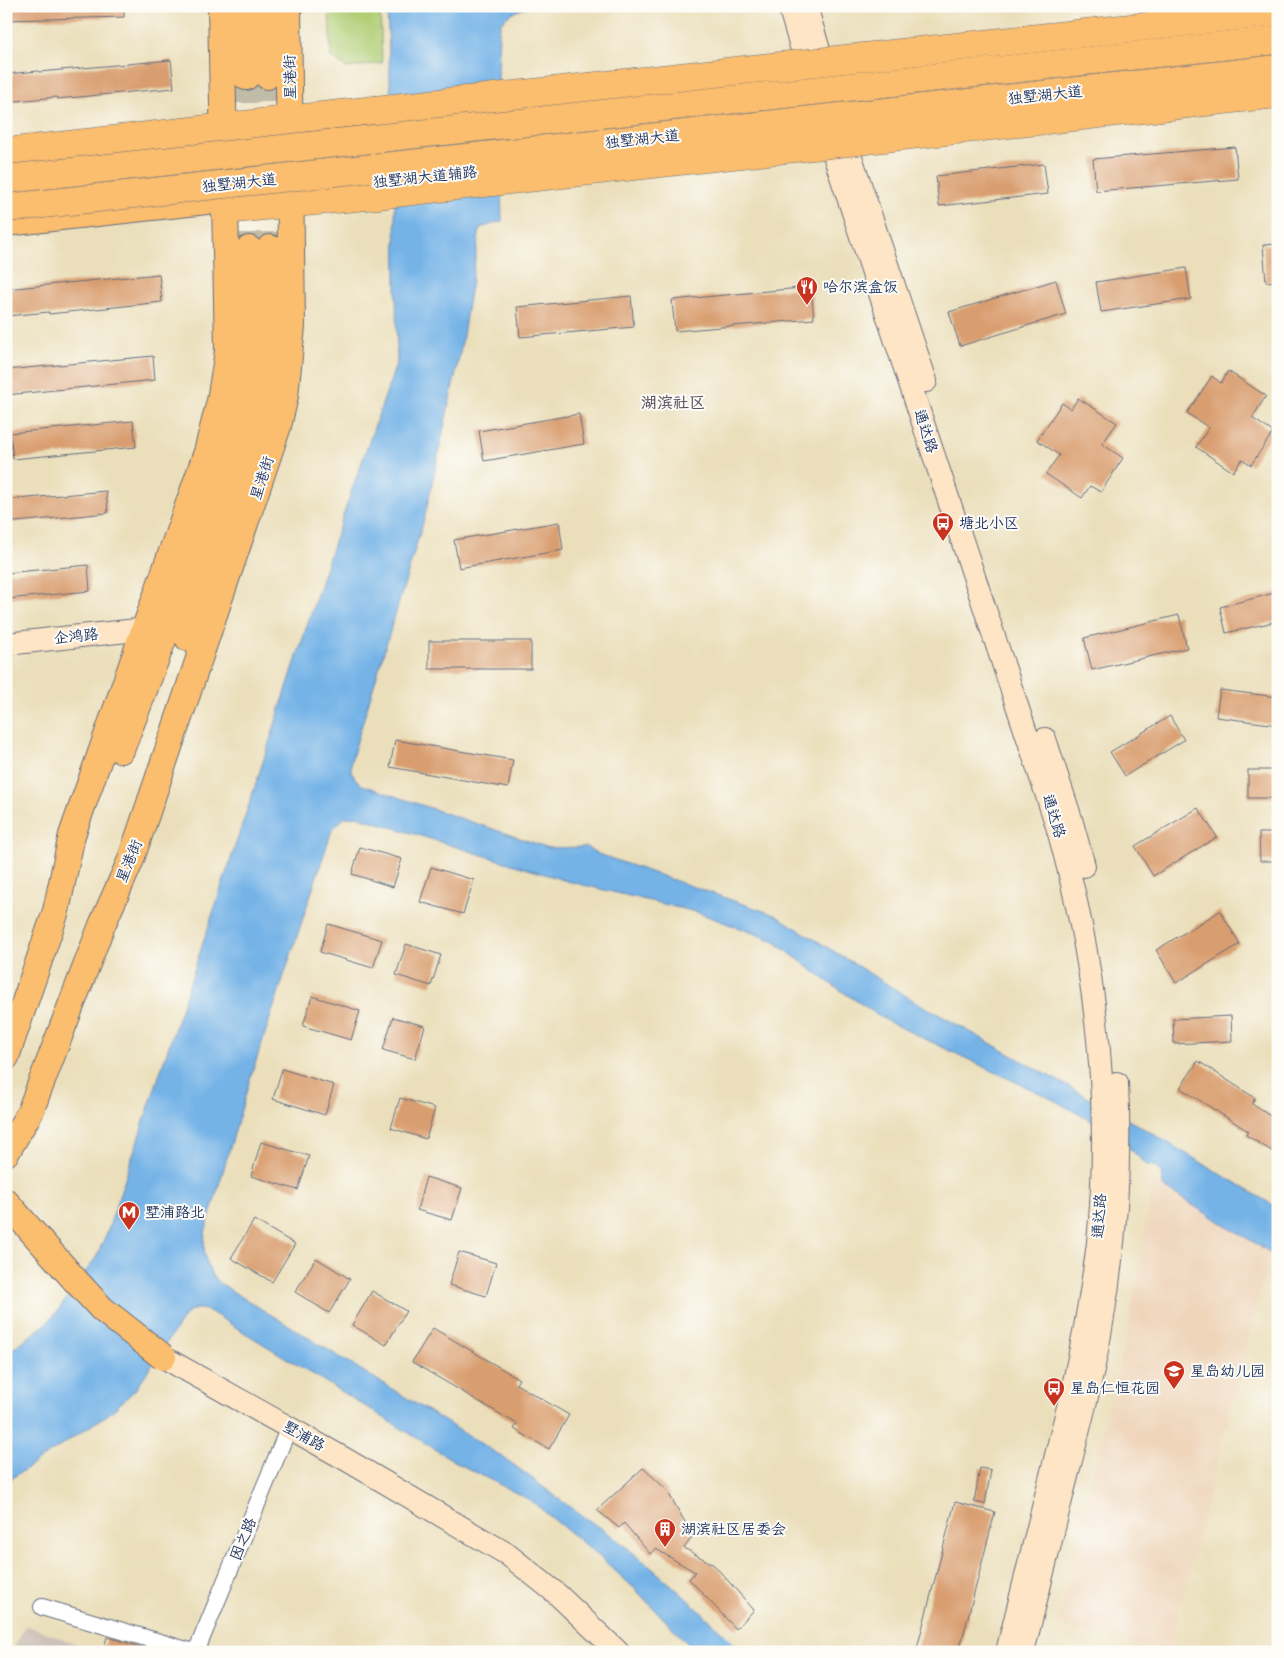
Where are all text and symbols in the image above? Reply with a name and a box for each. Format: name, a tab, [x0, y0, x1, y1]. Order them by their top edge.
street label: 星港街	[277, 54, 300, 100]
street label: 独墅湖大道	[1006, 78, 1083, 109]
street label: 独墅湖大道	[603, 122, 680, 153]
street label: 独墅湖大道辅路	[371, 159, 478, 192]
street label: 独墅湖大道	[200, 166, 277, 197]
place label: 哈尔滨盒饭	[823, 274, 898, 297]
restaurant icon: 哈尔滨盒饭	[795, 275, 819, 306]
district label: 湖滨社区	[641, 389, 705, 413]
street label: 通达路	[910, 406, 945, 455]
street label: 星港街	[243, 453, 278, 502]
place label: 塘北小区	[959, 510, 1019, 533]
bus stop icon: 塘北小区	[931, 511, 955, 542]
street label: 企鸿路	[52, 621, 99, 648]
street label: 通达路	[1038, 791, 1073, 840]
street label: 星港街	[109, 835, 147, 886]
street label: 通达路	[1084, 1193, 1111, 1239]
place label: 墅浦路北	[145, 1199, 205, 1222]
metro station icon: 墅浦路北	[117, 1200, 141, 1231]
place label: 星岛幼儿园	[1190, 1358, 1265, 1381]
school or university icon: 星岛幼儿园	[1162, 1359, 1186, 1390]
place label: 星岛仁恒花园	[1070, 1375, 1160, 1398]
bus stop icon: 星岛仁恒花园	[1042, 1376, 1066, 1407]
street label: 墅浦路	[279, 1414, 330, 1456]
street label: 因之路	[223, 1513, 261, 1564]
place label: 湖滨社区居委会	[681, 1516, 786, 1539]
building icon: 湖滨社区居委会	[653, 1517, 677, 1548]

